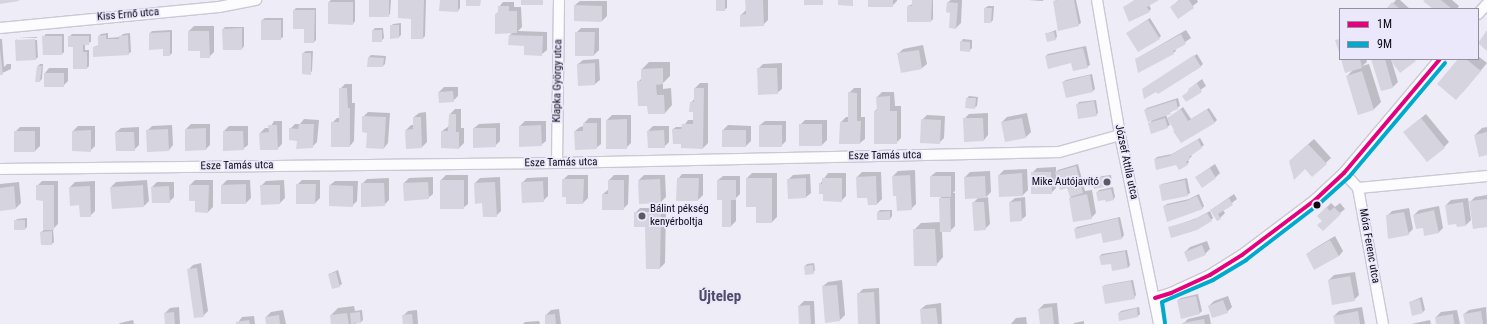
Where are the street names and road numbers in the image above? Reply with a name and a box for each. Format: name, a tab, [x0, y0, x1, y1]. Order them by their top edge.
street label: Kiss Ernő utca	[96, 6, 160, 24]
street label: Klapka György utca	[551, 39, 565, 123]
street label: József Attila utca	[1112, 123, 1140, 201]
street label: Esze Tamás utca	[848, 149, 922, 163]
street label: Esze Tamás utca	[524, 156, 598, 170]
street label: Esze Tamás utca	[200, 159, 274, 173]
street label: Móra Ferenc utca	[1356, 208, 1382, 284]

